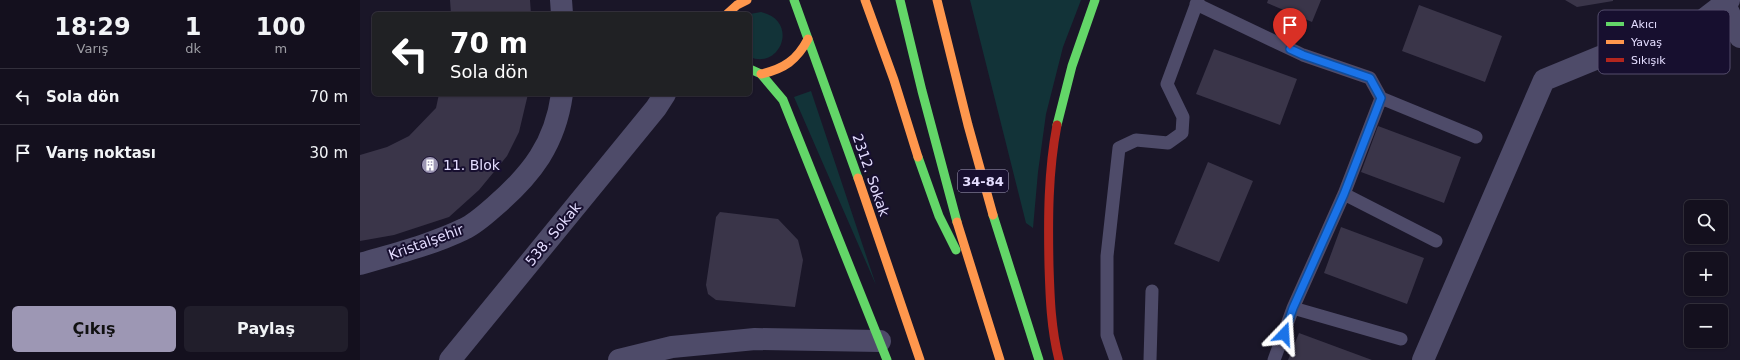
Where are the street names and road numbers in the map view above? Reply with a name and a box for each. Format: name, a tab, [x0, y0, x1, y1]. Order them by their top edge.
street label: 2312. Sokak	[849, 131, 893, 219]
road number: 34-84	[958, 170, 1008, 192]
street label: 538. Sokak	[522, 198, 585, 269]
street label: Kristalşehir	[386, 221, 466, 263]

